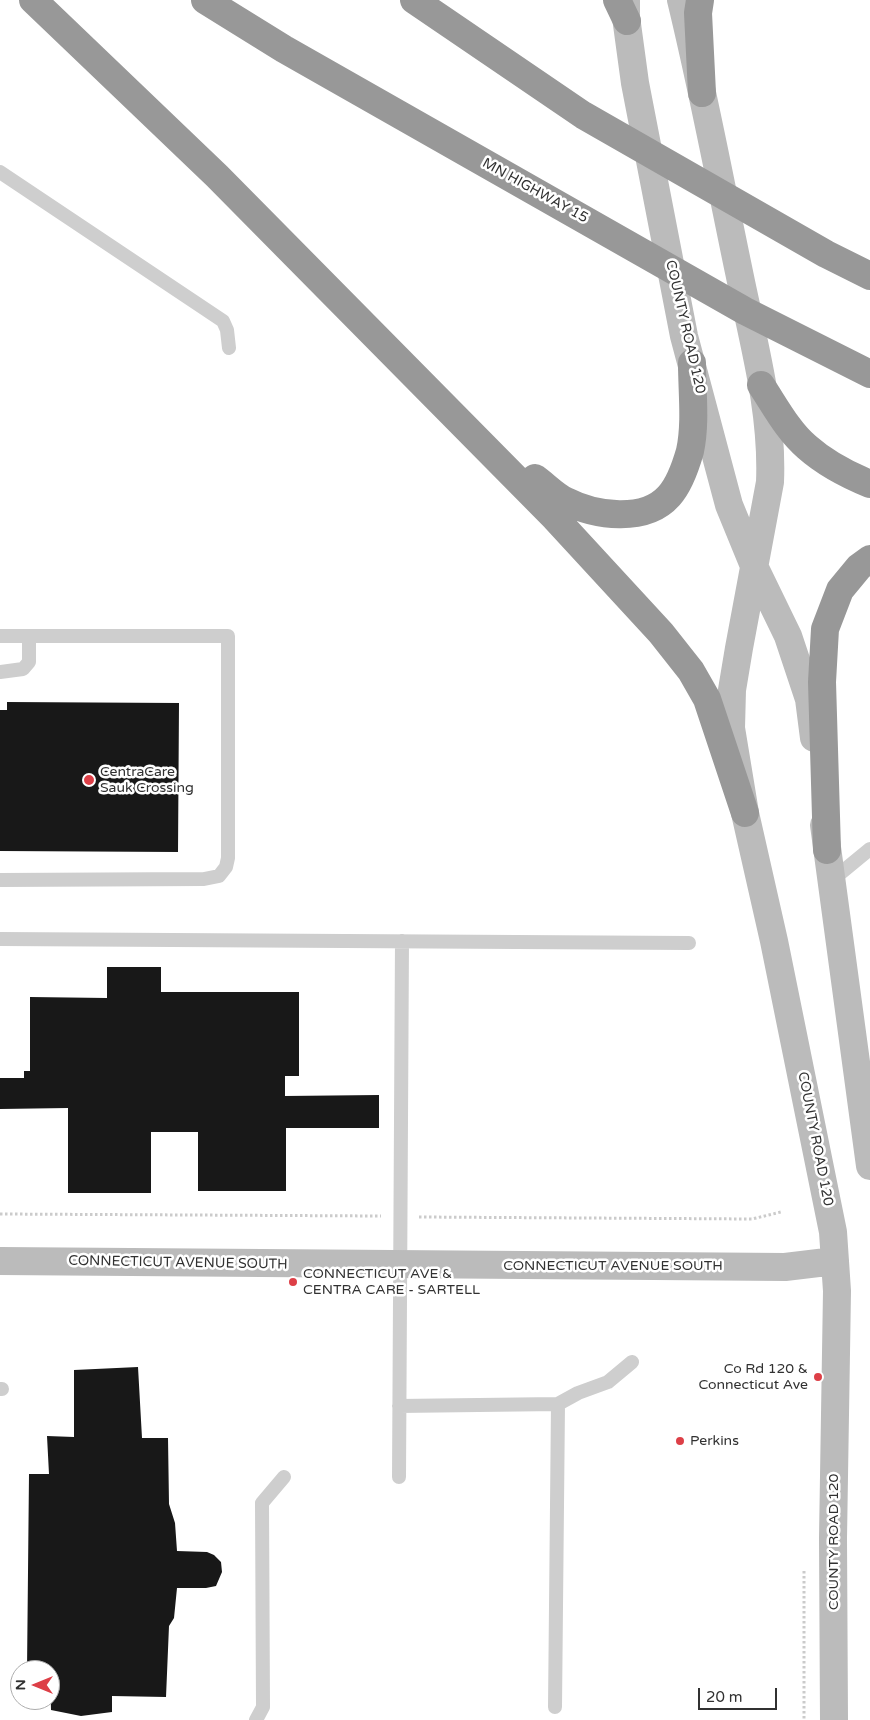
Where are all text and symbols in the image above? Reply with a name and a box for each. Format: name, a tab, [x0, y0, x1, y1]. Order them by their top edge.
street label: MN HIGHWAY 15	[479, 155, 591, 227]
street label: COUNTY ROAD 120	[661, 259, 709, 395]
place label: CentraCare Sauk Crossing	[100, 764, 194, 796]
marker: CentraCare Sauk Crossing	[82, 773, 96, 787]
street label: COUNTY ROAD 120	[794, 1070, 836, 1208]
street label: CONNECTICUT AVENUE SOUTH	[68, 1253, 288, 1273]
street label: CONNECTICUT AVENUE SOUTH	[503, 1258, 723, 1274]
place label: CONNECTICUT AVE & CENTRA CARE - SARTELL	[303, 1266, 480, 1298]
marker: CONNECTICUT AVE & CENTRA CARE - SARTELL	[287, 1276, 299, 1288]
place label: Co Rd 120 & Connecticut Ave	[699, 1361, 808, 1394]
marker: Co Rd 120 & Connecticut Ave	[812, 1371, 824, 1383]
place label: Perkins	[690, 1433, 739, 1449]
marker: Perkins	[674, 1435, 686, 1447]
street label: COUNTY ROAD 120	[826, 1474, 842, 1610]
north arrow	[10, 1660, 60, 1710]
scale bar	[700, 1678, 779, 1710]
text: N	[12, 1679, 29, 1691]
text: 20 m	[706, 1688, 743, 1706]

